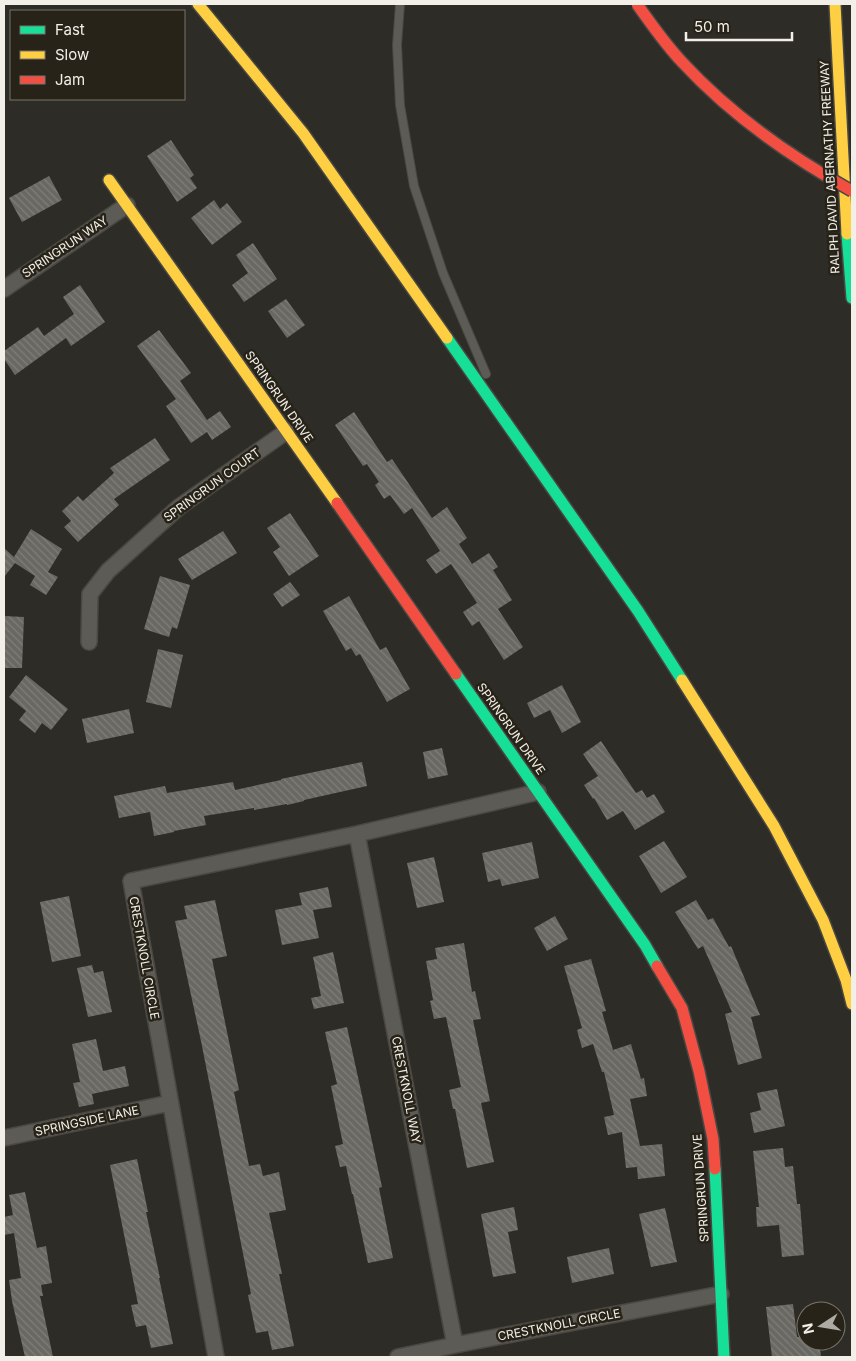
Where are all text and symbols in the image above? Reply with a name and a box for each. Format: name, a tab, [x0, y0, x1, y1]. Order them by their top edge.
legend	[10, 10, 185, 100]
scale bar	[686, 10, 792, 42]
text: 50 m	[694, 17, 730, 36]
text: Fast	[55, 20, 85, 39]
text: Slow	[55, 45, 89, 64]
street label: RALPH DAVID ABERNATHY FREEWAY	[816, 60, 843, 274]
text: Jam	[55, 70, 85, 89]
street label: SPRINGRUN WAY	[19, 212, 110, 281]
street label: SPRINGRUN DRIVE	[242, 348, 317, 445]
street label: SPRINGRUN COURT	[160, 444, 263, 525]
street label: SPRINGRUN DRIVE	[474, 680, 549, 777]
street label: CRESTKNOLL CIRCLE	[126, 895, 163, 1021]
street label: CRESTKNOLL WAY	[389, 1035, 424, 1145]
street label: SPRINGSIDE LANE	[34, 1102, 140, 1139]
street label: SPRINGRUN DRIVE	[689, 1133, 712, 1243]
north arrow	[796, 1301, 846, 1351]
street label: CRESTKNOLL CIRCLE	[496, 1305, 622, 1344]
text: N	[798, 1322, 817, 1336]

